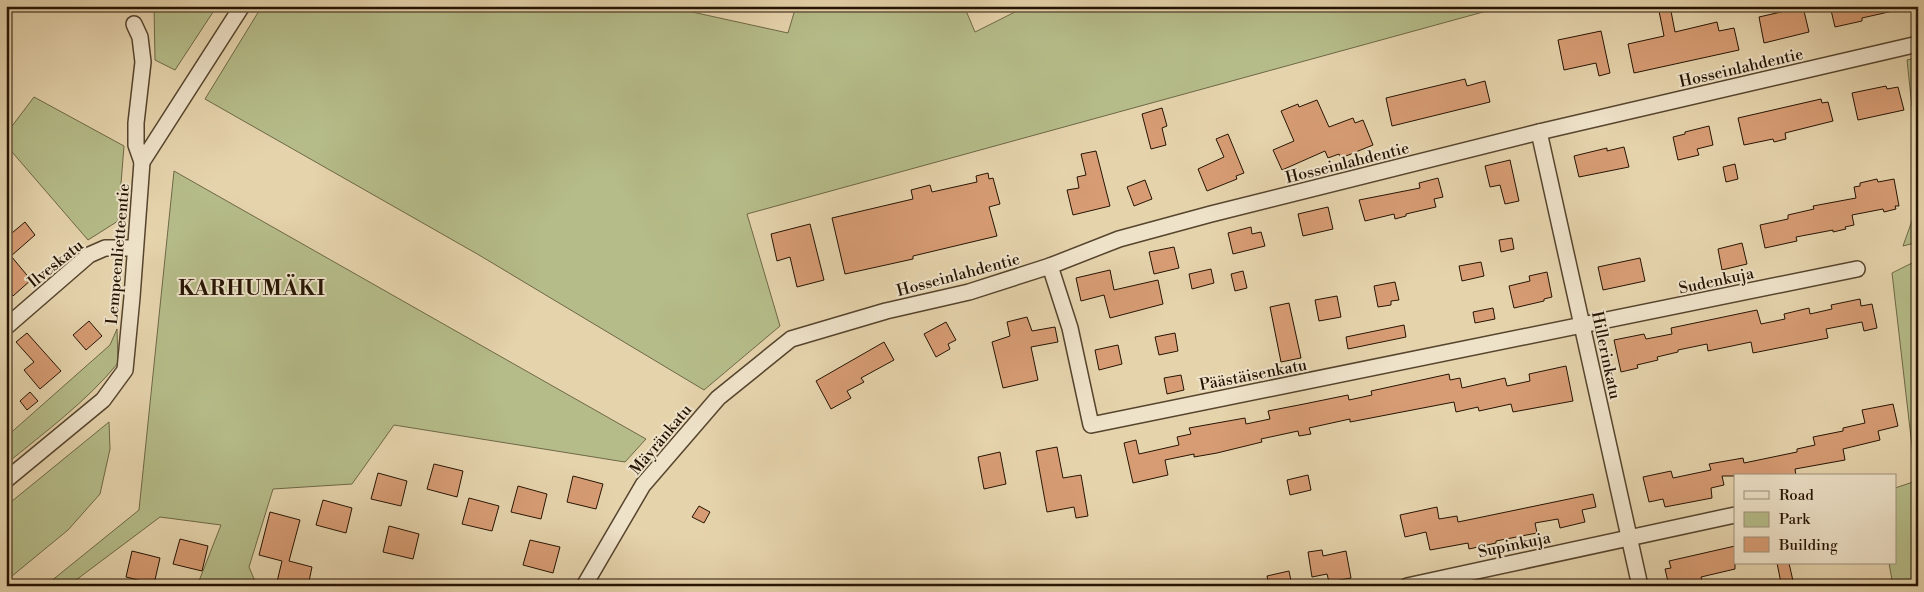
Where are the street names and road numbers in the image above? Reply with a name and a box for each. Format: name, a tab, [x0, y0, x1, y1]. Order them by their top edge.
street label: Hosseinlahdentie	[1677, 44, 1805, 92]
street label: Hosseinlahdentie	[1283, 138, 1411, 188]
street label: Lempeenlietteentie	[102, 183, 134, 325]
street label: Ilveskatu	[24, 235, 87, 292]
street label: Hosseinlahdentie	[894, 249, 1022, 301]
street label: Sudenkuja	[1677, 263, 1757, 299]
street label: Hillerinkatu	[1587, 309, 1625, 401]
street label: Päästäisenkatu	[1198, 355, 1309, 395]
street label: Mäyränkatu	[625, 400, 696, 479]
street label: Supinkuja	[1476, 527, 1553, 562]

